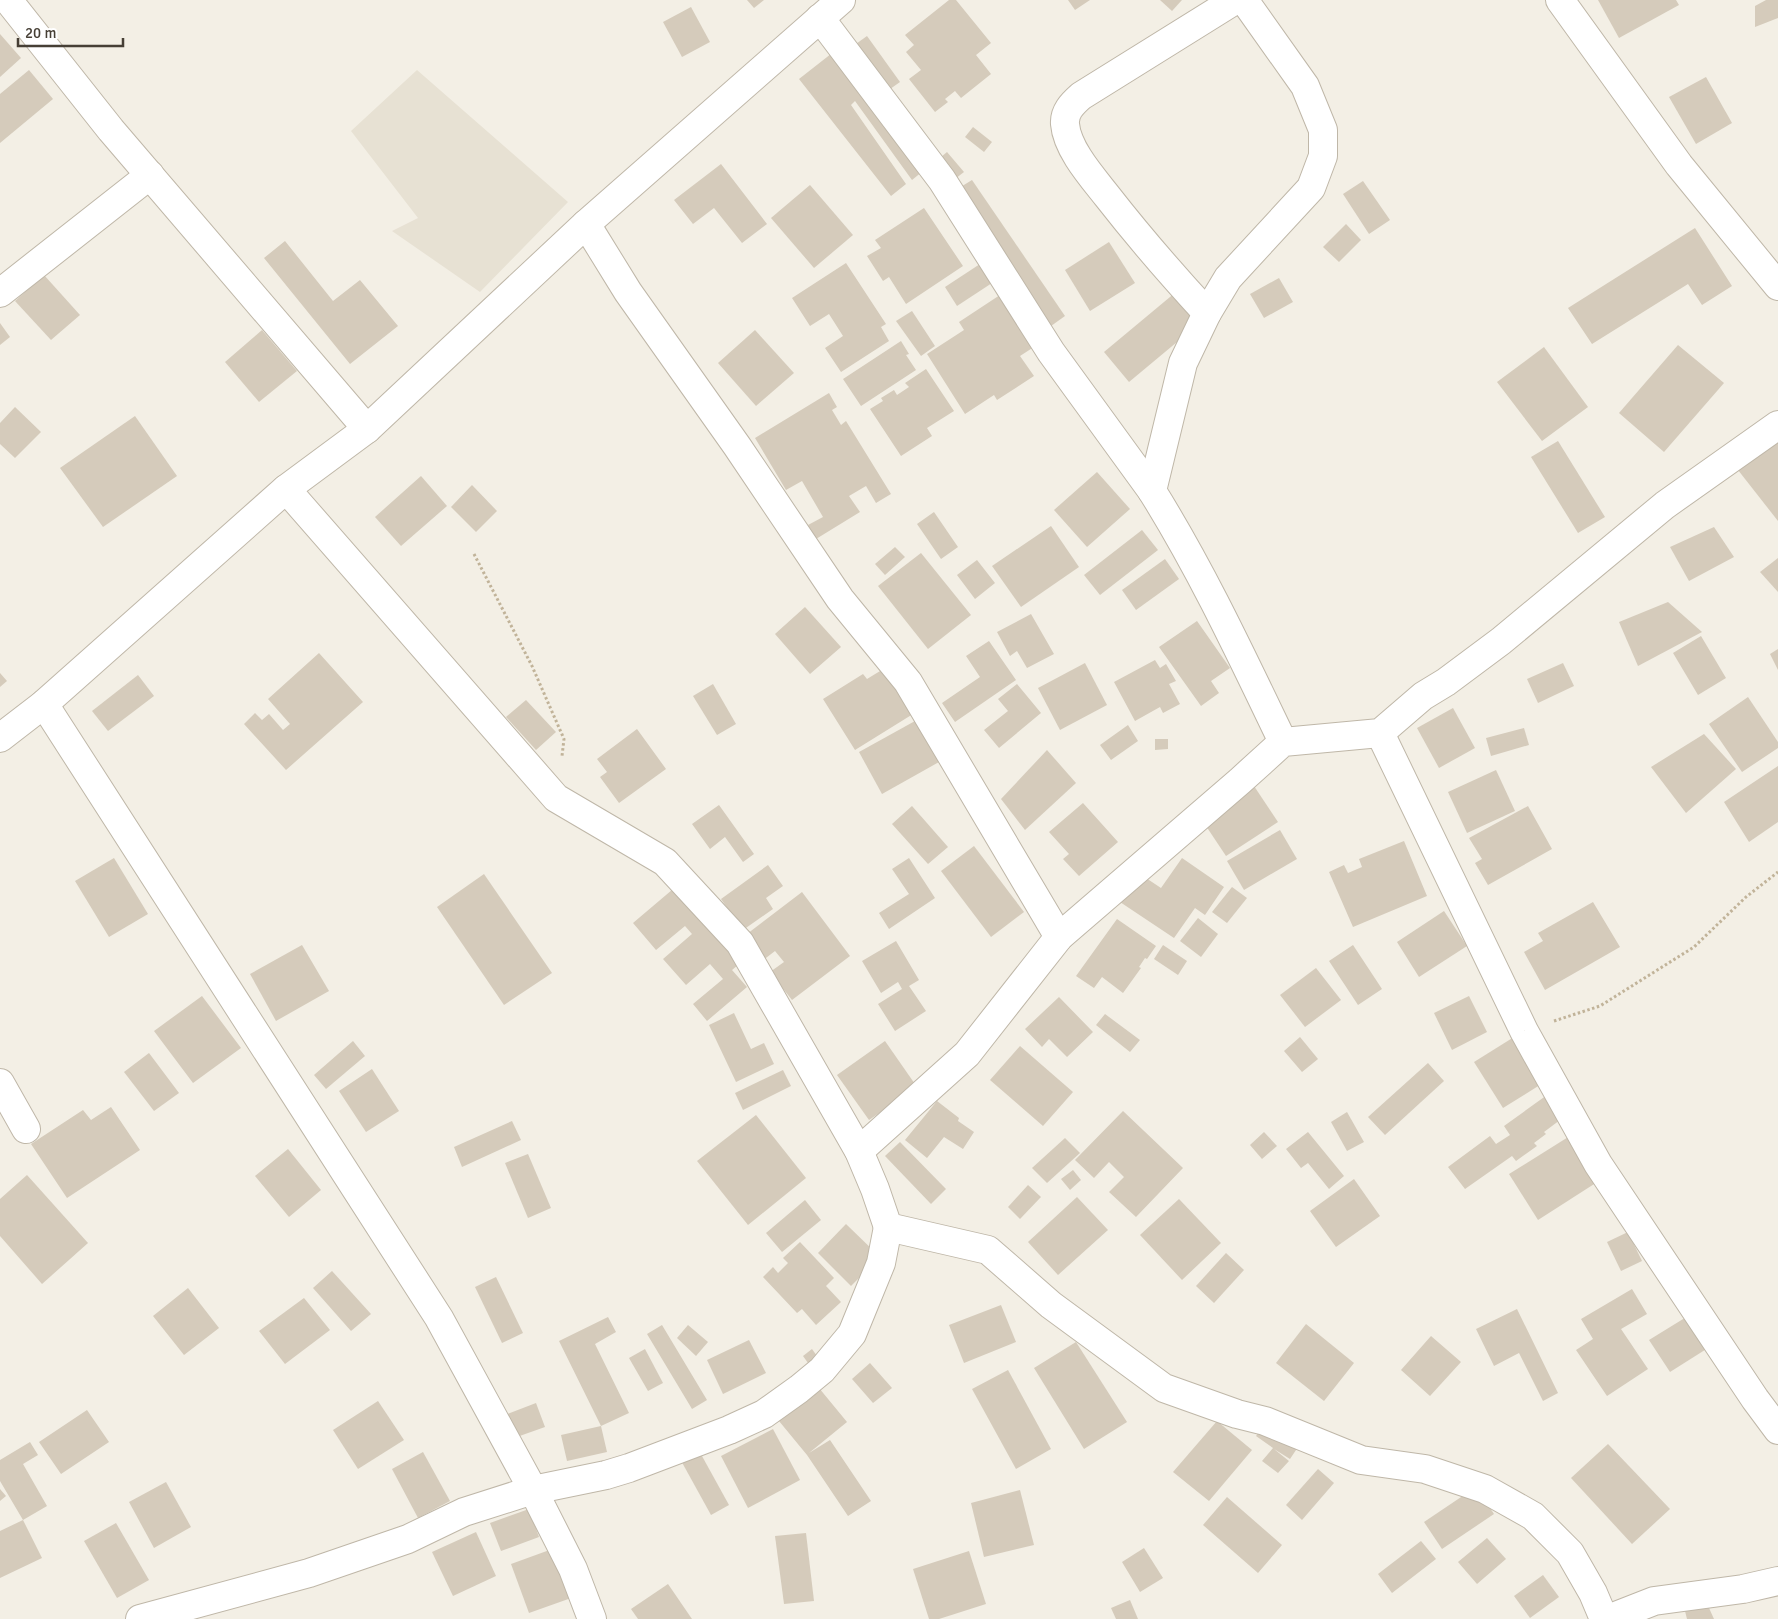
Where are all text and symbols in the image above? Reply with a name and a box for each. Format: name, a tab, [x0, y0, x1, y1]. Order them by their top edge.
scale bar	[18, 15, 122, 47]
text: 20 m	[25, 24, 56, 42]

